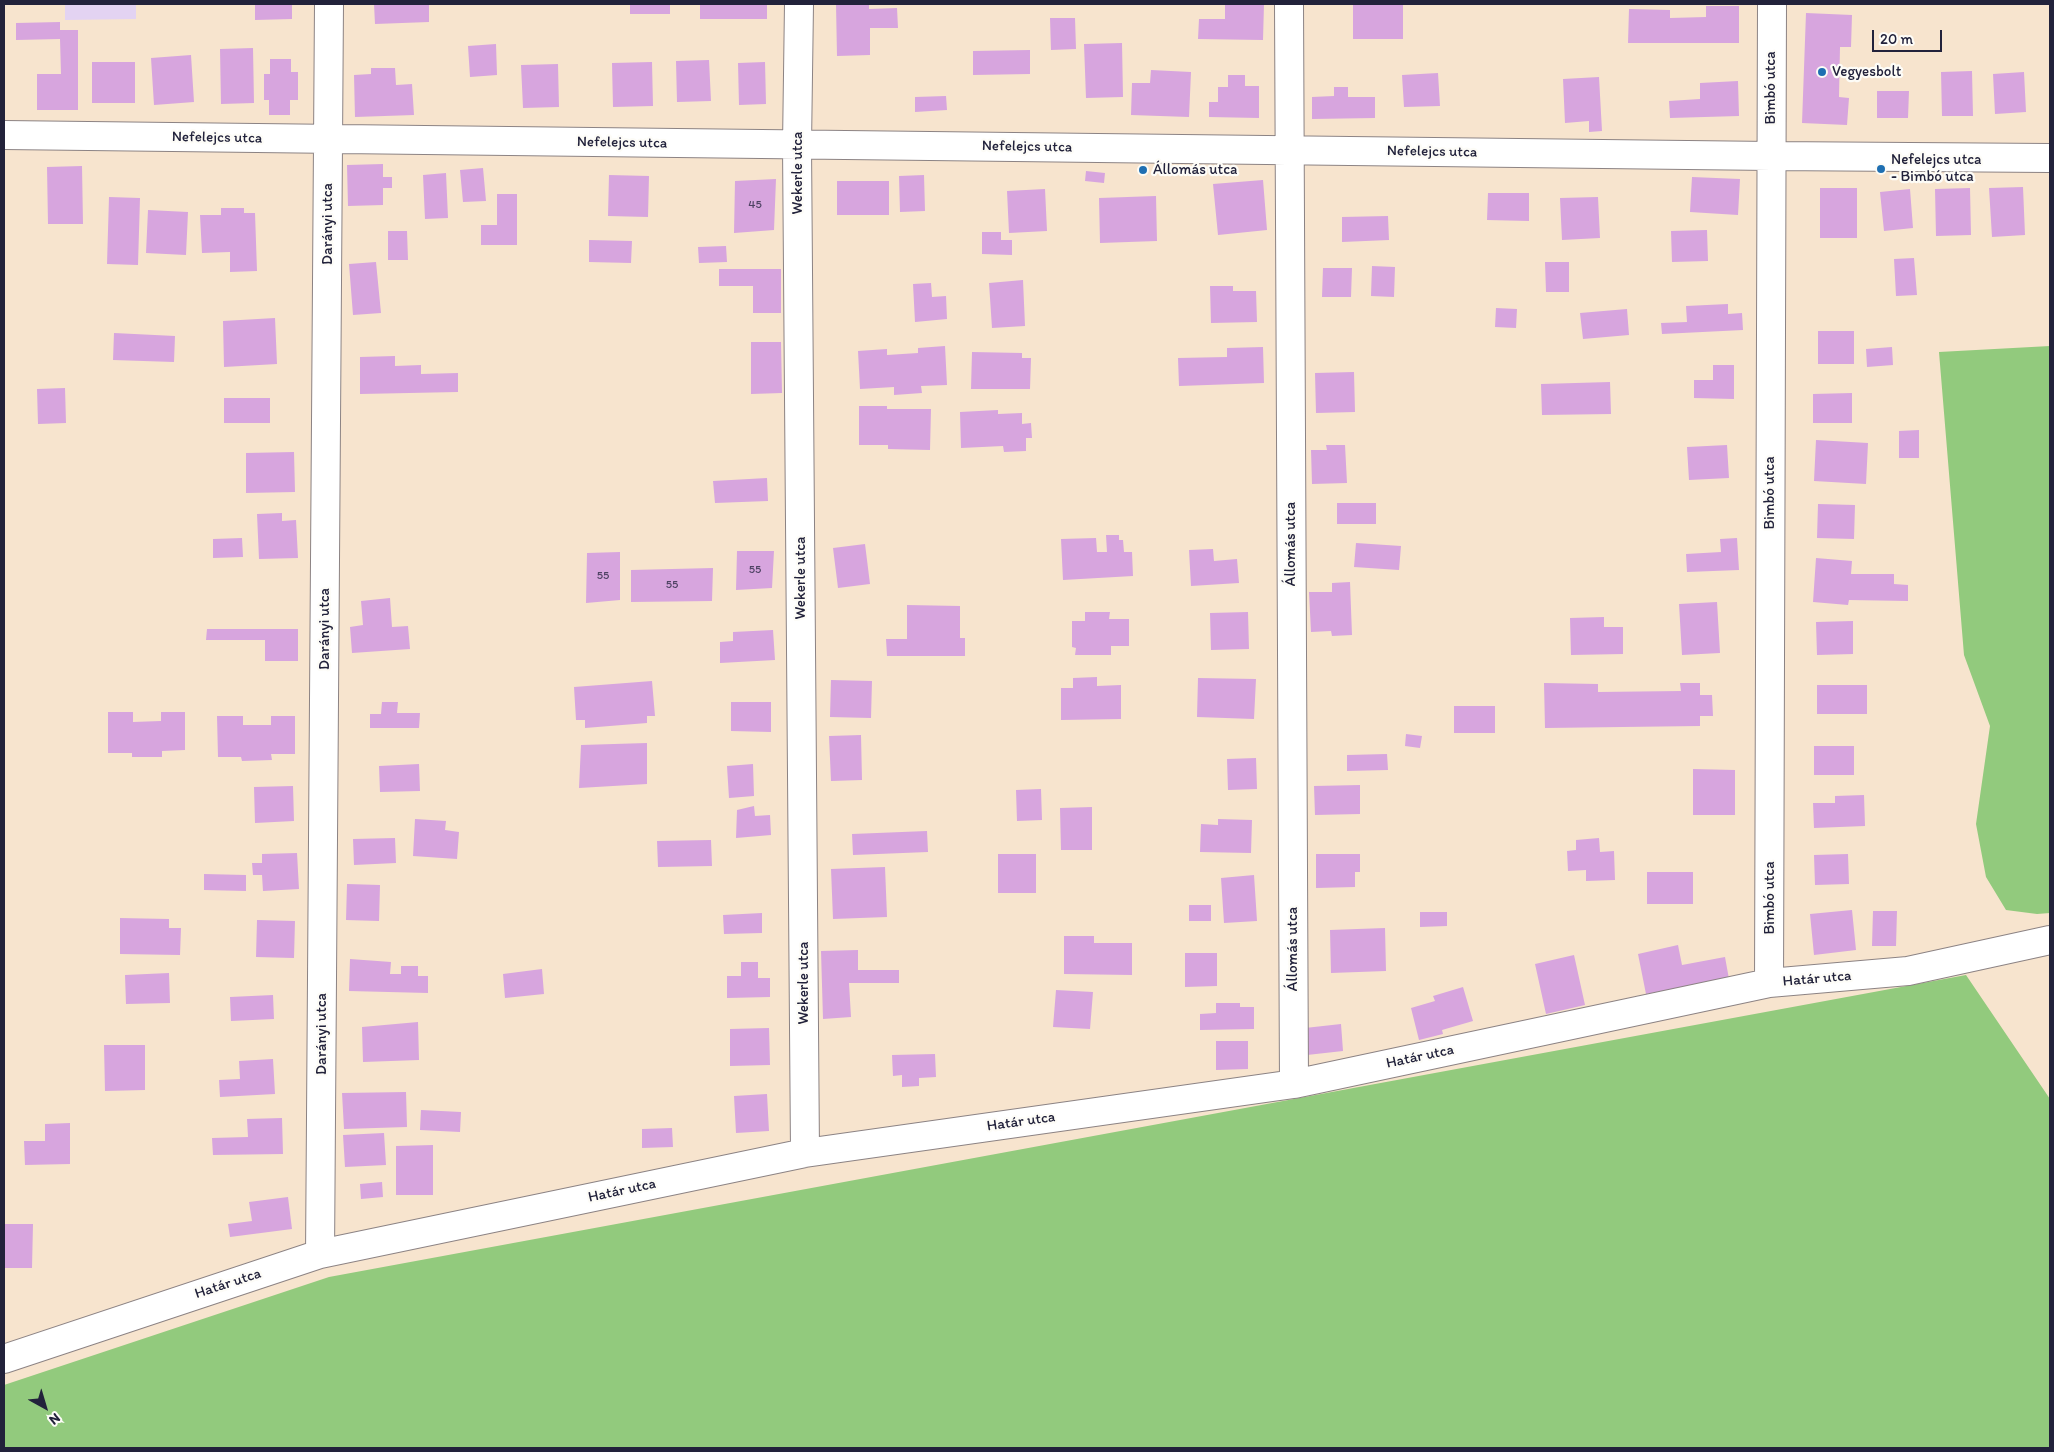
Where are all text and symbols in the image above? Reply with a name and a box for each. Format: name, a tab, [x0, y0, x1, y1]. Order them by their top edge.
scale bar	[1874, 20, 1944, 52]
text: 20 m	[1880, 30, 1913, 48]
street label: Bimbó utca	[1762, 51, 1780, 125]
place label: Vegyesbolt	[1832, 63, 1901, 81]
marker: Vegyesbolt	[1816, 66, 1828, 78]
street label: Nefelejcs utca	[172, 128, 262, 148]
street label: Wekerle utca	[789, 132, 807, 214]
street label: Nefelejcs utca	[577, 133, 667, 153]
street label: Nefelejcs utca	[982, 137, 1072, 157]
street label: Nefelejcs utca	[1387, 142, 1477, 162]
place label: Nefelejcs utca - Bimbó utca	[1891, 151, 1981, 186]
place label: Állomás utca	[1153, 161, 1237, 179]
marker: Nefelejcs utca - Bimbó utca	[1875, 163, 1887, 175]
marker: Állomás utca	[1137, 164, 1149, 176]
street label: Darányi utca	[319, 183, 337, 265]
house number: 45	[748, 198, 762, 212]
street label: Bimbó utca	[1761, 456, 1779, 530]
street label: Állomás utca	[1282, 502, 1300, 586]
street label: Wekerle utca	[792, 537, 810, 619]
house number: 55	[749, 563, 761, 577]
house number: 55	[597, 569, 609, 583]
house number: 55	[666, 578, 678, 592]
street label: Darányi utca	[316, 588, 334, 670]
street label: Bimbó utca	[1761, 861, 1779, 935]
street label: Állomás utca	[1284, 907, 1302, 991]
street label: Wekerle utca	[795, 942, 813, 1024]
street label: Határ utca	[1782, 967, 1852, 991]
street label: Darányi utca	[313, 993, 331, 1075]
street label: Határ utca	[1385, 1041, 1455, 1073]
street label: Határ utca	[986, 1108, 1056, 1136]
street label: Határ utca	[587, 1175, 657, 1207]
street label: Határ utca	[193, 1265, 263, 1303]
north arrow	[20, 1382, 70, 1432]
text: N	[46, 1409, 64, 1429]

